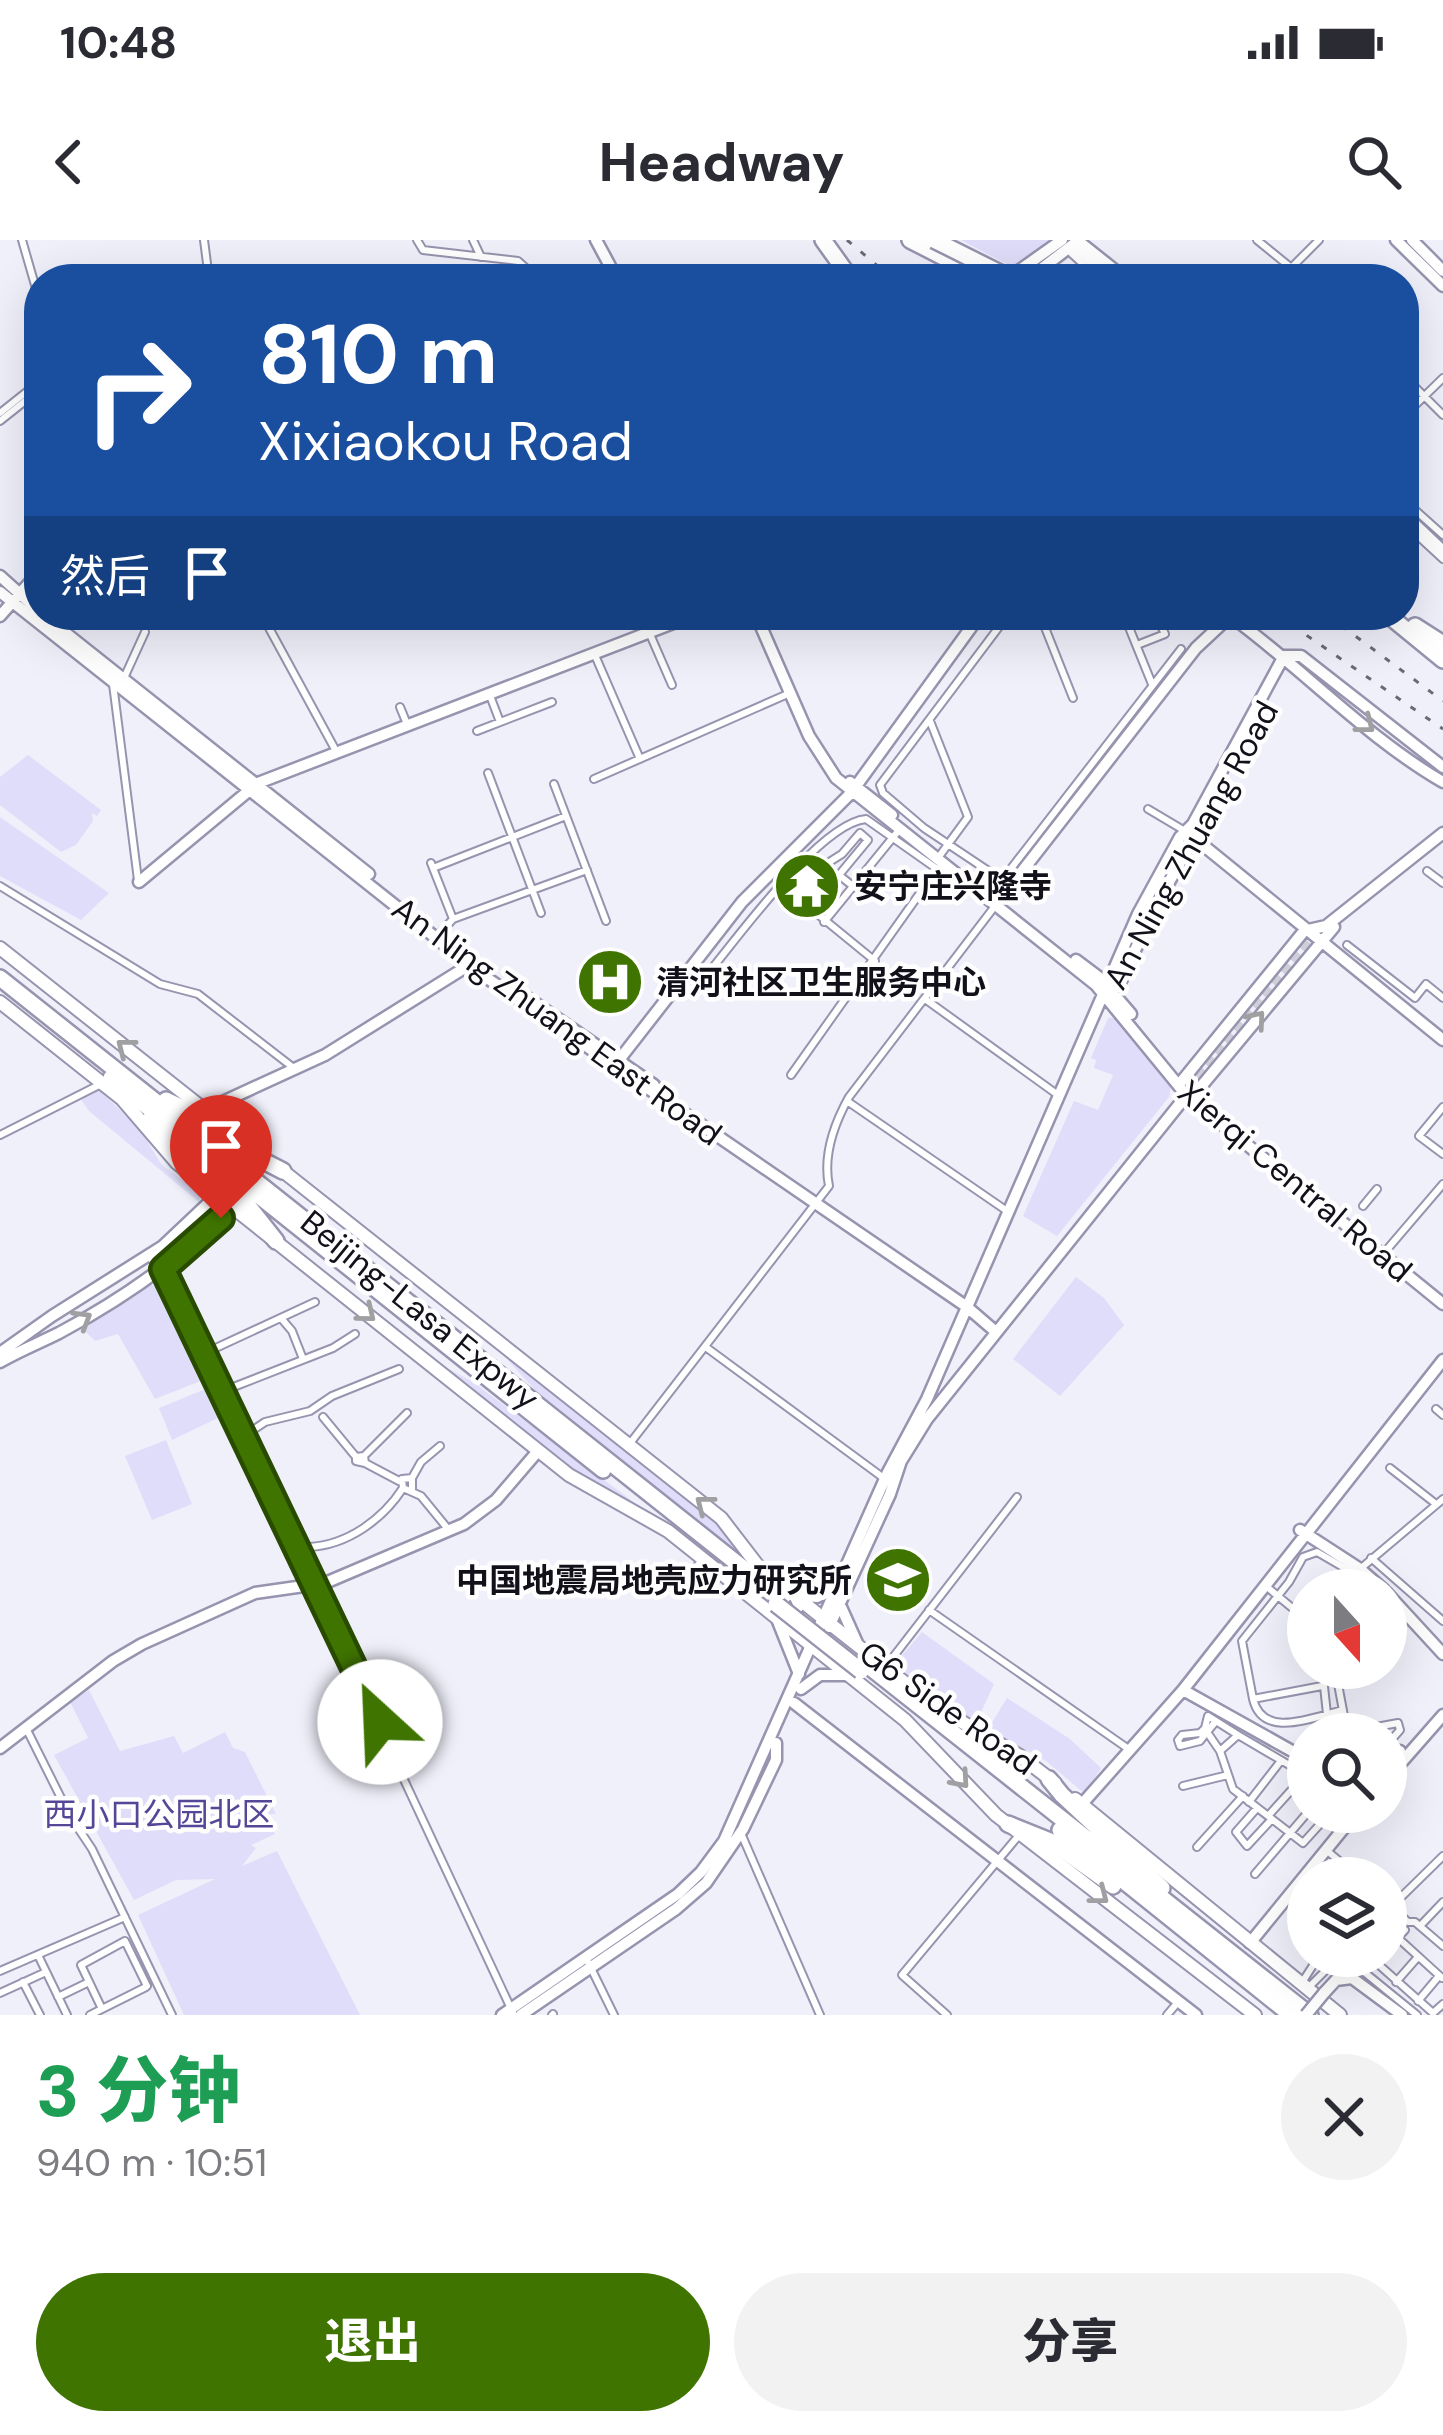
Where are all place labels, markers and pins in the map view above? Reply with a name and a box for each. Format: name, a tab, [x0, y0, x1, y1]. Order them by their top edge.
temple icon: 安宁庄兴隆寺	[772, 851, 842, 921]
place label: 安宁庄兴隆寺	[854, 865, 1052, 908]
hospital icon: 清河社区卫生服务中心	[575, 947, 645, 1017]
place label: 清河社区卫生服务中心	[656, 961, 986, 1004]
pin	[170, 1095, 272, 1218]
school or university icon: 中国地震局地壳应力研究所	[863, 1545, 933, 1615]
place label: 中国地震局地壳应力研究所	[456, 1559, 852, 1602]

